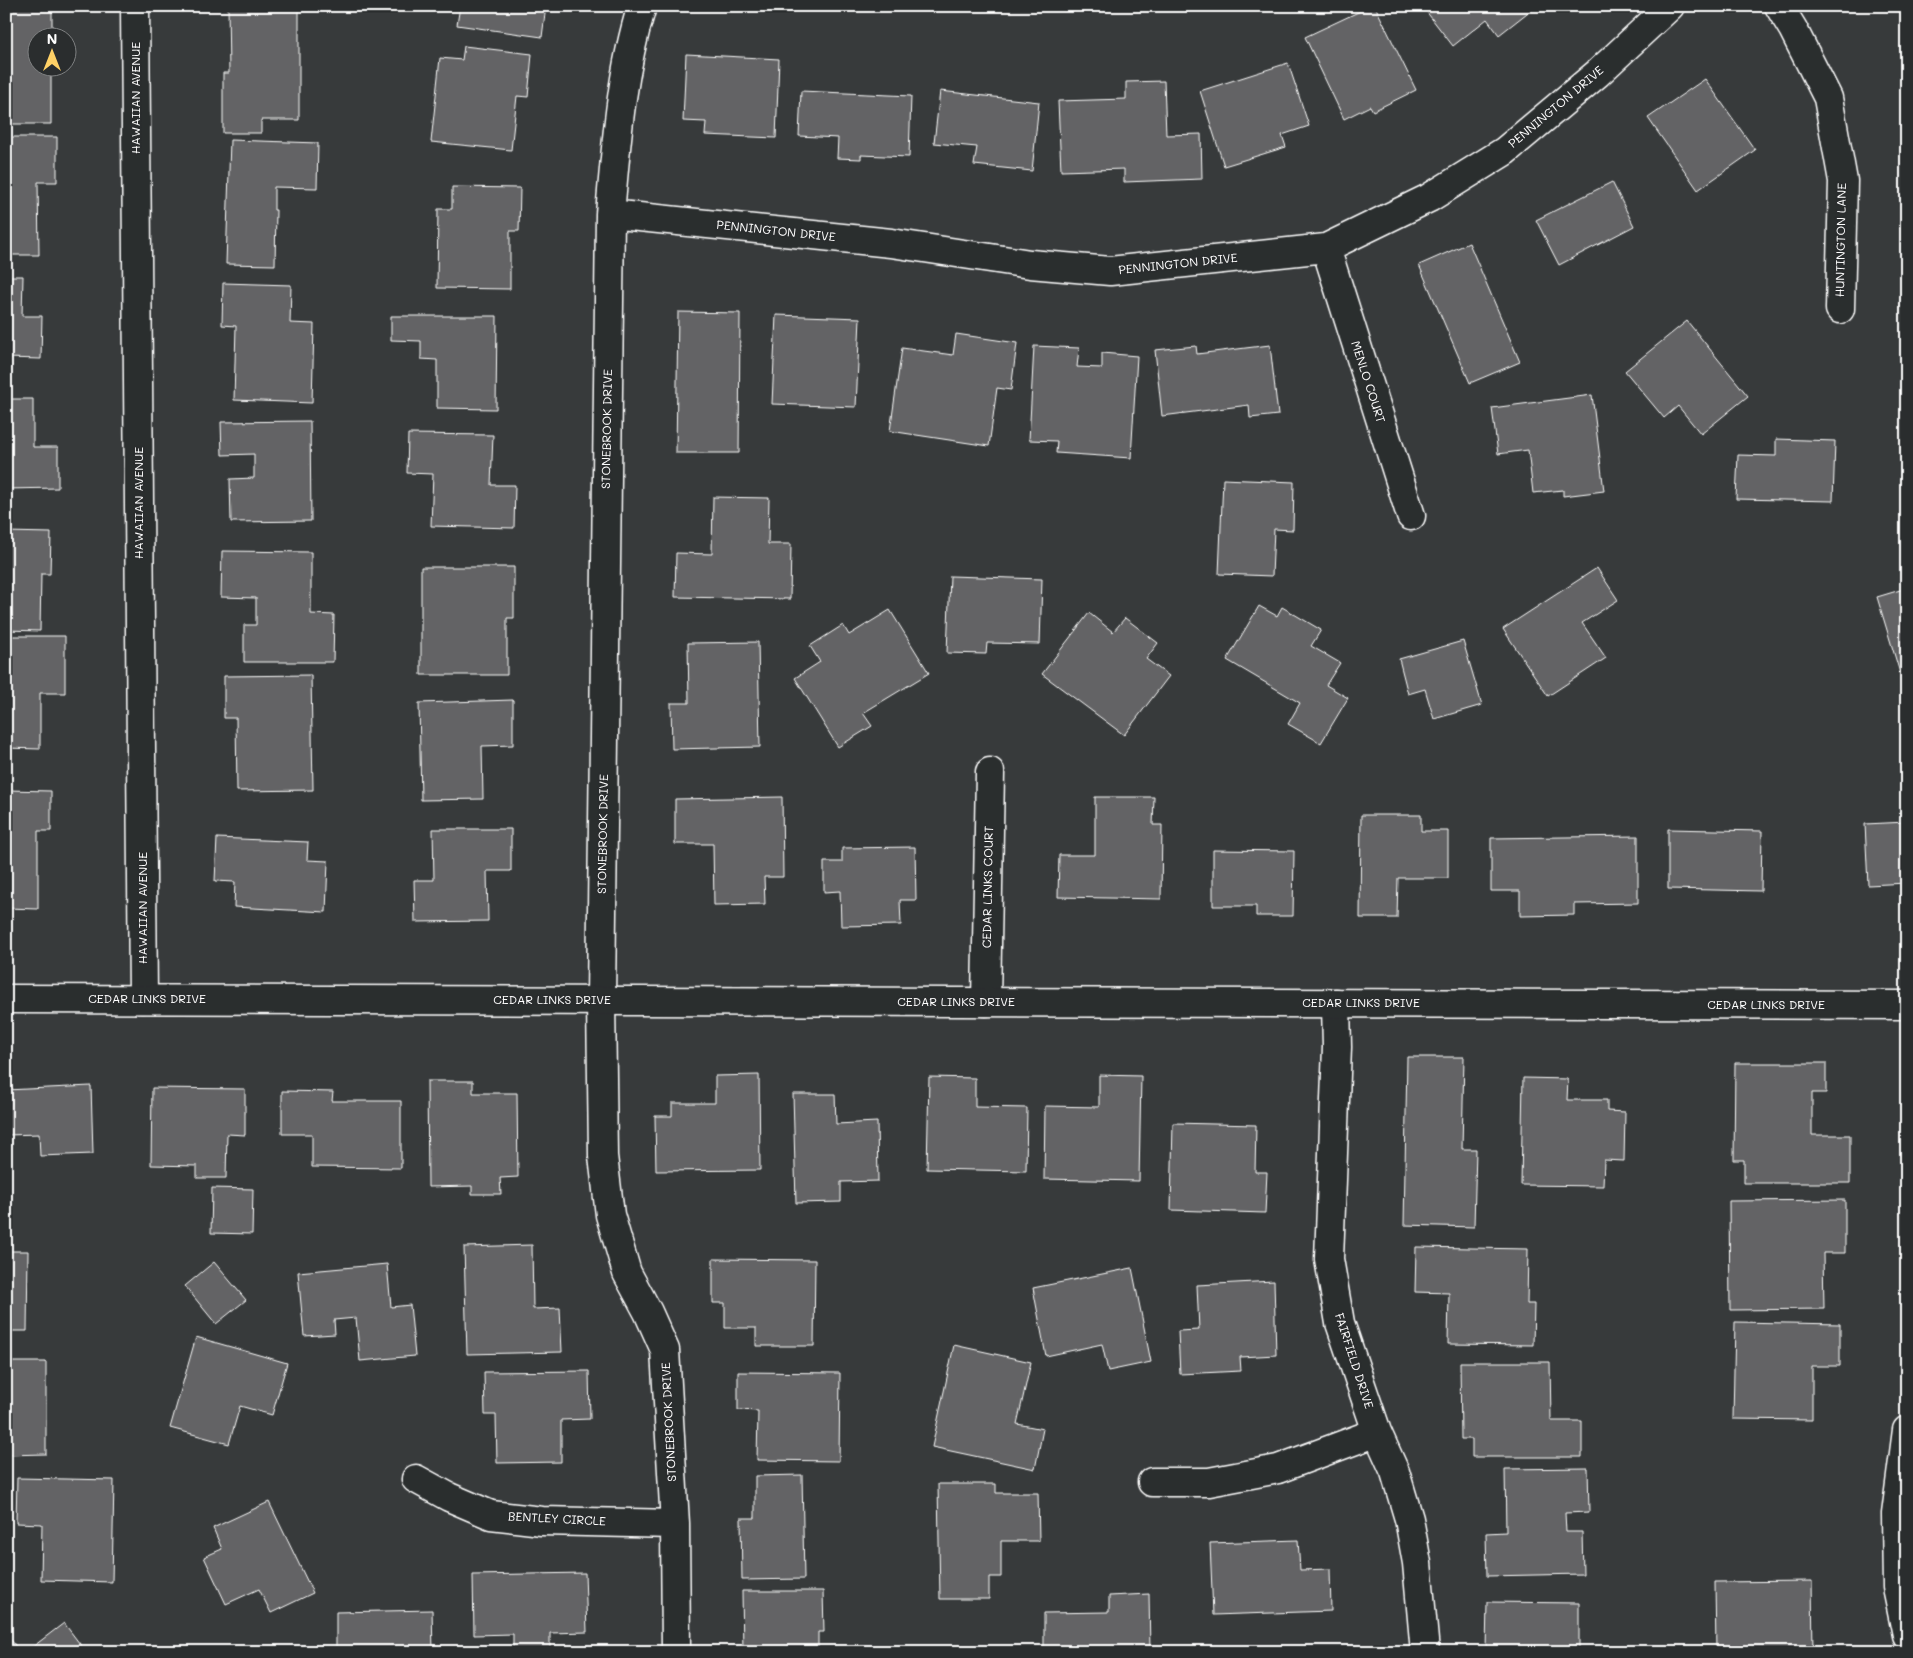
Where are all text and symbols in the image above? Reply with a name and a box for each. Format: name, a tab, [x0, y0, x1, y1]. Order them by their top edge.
north arrow	[28, 28, 78, 78]
text: N	[47, 29, 57, 48]
street label: HAWAIIAN AVENUE	[127, 42, 143, 154]
street label: PENNINGTON DRIVE	[1504, 62, 1606, 151]
street label: HUNTINGTON LANE	[1831, 183, 1849, 297]
street label: PENNINGTON DRIVE	[716, 216, 837, 244]
street label: PENNINGTON DRIVE	[1118, 249, 1238, 277]
street label: MENLO COURT	[1348, 339, 1390, 425]
street label: STONEBROOK DRIVE	[597, 369, 615, 489]
street label: HAWAIIAN AVENUE	[130, 447, 146, 559]
street label: STONEBROOK DRIVE	[593, 774, 611, 894]
street label: CEDAR LINKS COURT	[978, 825, 996, 948]
street label: HAWAIIAN AVENUE	[134, 852, 150, 964]
street label: CEDAR LINKS DRIVE	[88, 990, 206, 1006]
street label: CEDAR LINKS DRIVE	[493, 991, 611, 1007]
street label: CEDAR LINKS DRIVE	[897, 993, 1015, 1009]
street label: CEDAR LINKS DRIVE	[1302, 994, 1420, 1010]
street label: CEDAR LINKS DRIVE	[1707, 996, 1825, 1012]
street label: FAIRFIELD DRIVE	[1332, 1311, 1378, 1411]
street label: STONEBROOK DRIVE	[657, 1362, 679, 1482]
street label: BENTLEY CIRCLE	[508, 1507, 607, 1529]

